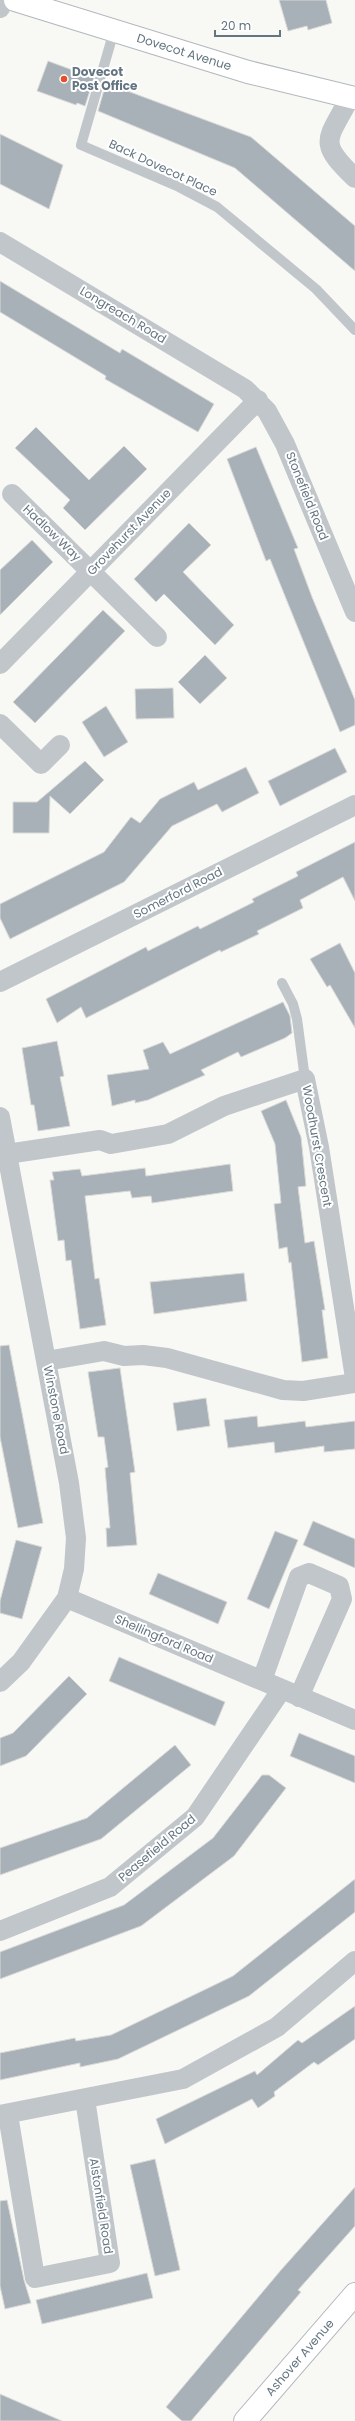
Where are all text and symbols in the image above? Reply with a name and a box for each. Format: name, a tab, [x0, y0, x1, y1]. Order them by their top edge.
scale bar	[215, 12, 280, 38]
text: 20 m	[221, 17, 251, 34]
street label: Dovecot Avenue	[135, 29, 234, 74]
place label: Dovecot Post Office	[72, 63, 138, 94]
marker: Dovecot Post Office	[59, 74, 69, 84]
street label: Back Dovecot Place	[106, 135, 220, 200]
street label: Longreach Road	[77, 282, 170, 347]
street label: Stonefield Road	[282, 449, 333, 543]
street label: Grovehurst Avenue	[83, 485, 174, 579]
street label: Hadlow Way	[20, 501, 85, 565]
street label: Somerford Road	[130, 863, 225, 922]
street label: Woodhurst Crescent	[298, 1084, 337, 1208]
street label: Winstone Road	[40, 1364, 73, 1456]
street label: Shellingford Road	[112, 1610, 216, 1667]
street label: Peasefield Road	[114, 1810, 199, 1885]
street label: Alstonfield Road	[86, 2157, 117, 2255]
street label: Ashover Avenue	[262, 2315, 338, 2399]

